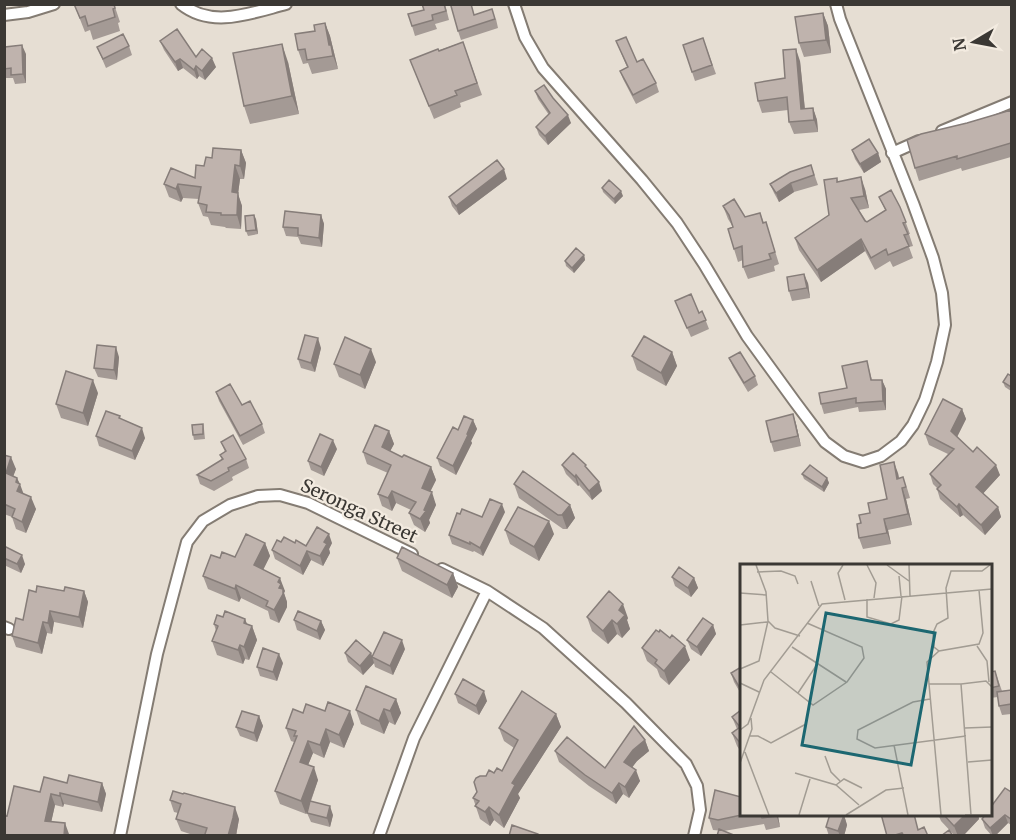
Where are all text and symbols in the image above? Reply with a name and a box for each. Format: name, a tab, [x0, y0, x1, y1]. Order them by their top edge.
north arrow	[944, 12, 1004, 72]
text: N	[948, 36, 970, 53]
street label: Seronga Street	[297, 473, 421, 548]
inset map	[740, 564, 992, 816]

